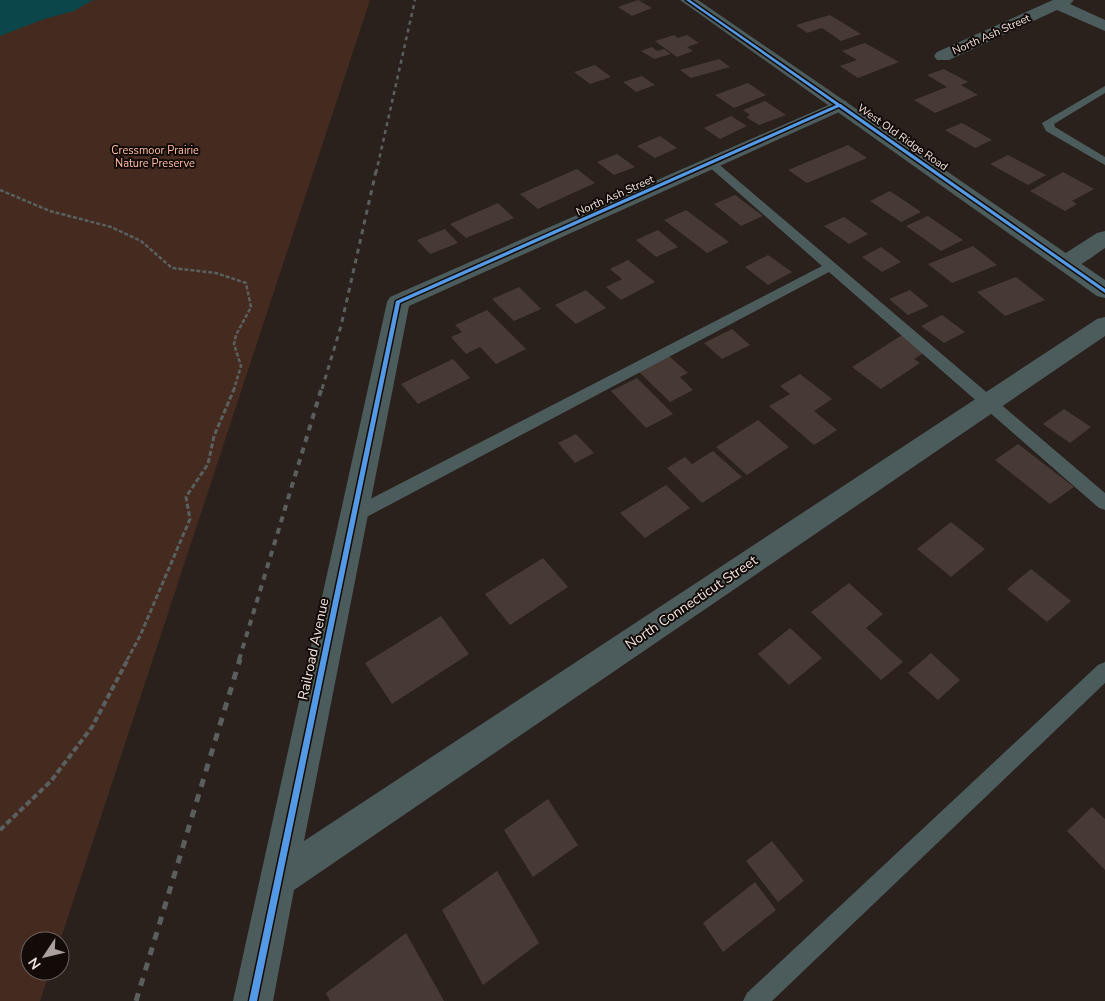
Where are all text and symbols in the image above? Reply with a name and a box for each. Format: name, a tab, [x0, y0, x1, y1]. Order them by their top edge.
street label: North Ash Street	[950, 11, 1033, 58]
street label: West Old Ridge Road	[855, 101, 951, 174]
park label: Cressmoor Prairie Nature Preserve	[111, 143, 199, 171]
street label: North Ash Street	[574, 172, 657, 219]
street label: North Connecticut Street	[621, 551, 761, 654]
street label: Railroad Avenue	[293, 596, 334, 702]
north arrow	[20, 931, 70, 981]
text: N	[24, 953, 46, 973]

